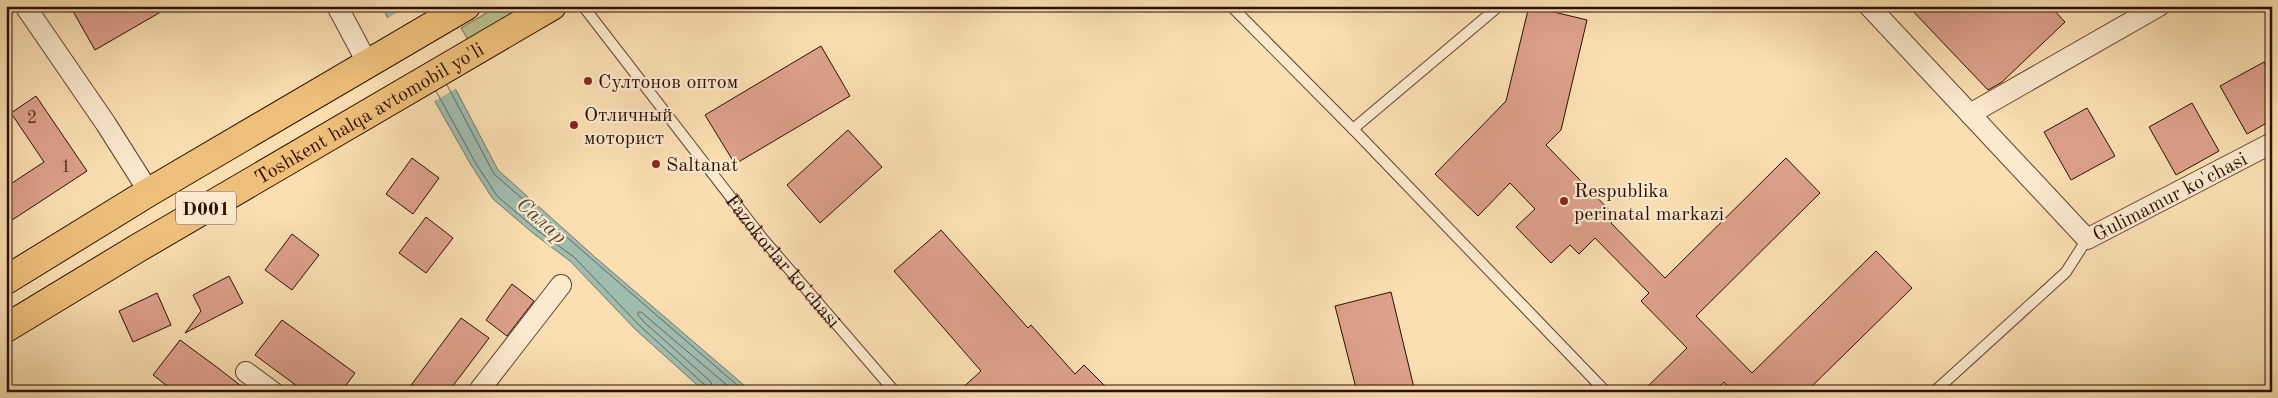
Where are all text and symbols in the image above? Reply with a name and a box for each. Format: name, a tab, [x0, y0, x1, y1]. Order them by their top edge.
street label: Toshkent halqa avtomobil yo'li	[252, 40, 488, 189]
place label: Султонов оптом	[598, 73, 738, 93]
marker: Султонов оптом	[582, 75, 594, 87]
place label: Отличный моторист	[584, 106, 673, 149]
house number: 2	[27, 109, 37, 127]
marker: Отличный моторист	[568, 119, 580, 131]
street label: Gulimamur ko'chasi	[2090, 150, 2251, 246]
place label: Saltanat	[666, 156, 738, 176]
house number: 1	[61, 158, 71, 176]
marker: Saltanat	[650, 158, 662, 170]
place label: Respublika perinatal markazi	[1574, 182, 1724, 225]
street label: Fazokorlar ko'chasi	[720, 191, 843, 333]
road number: D001	[176, 192, 236, 224]
water label: Салар	[512, 194, 570, 248]
marker: Respublika perinatal markazi	[1558, 195, 1570, 207]

